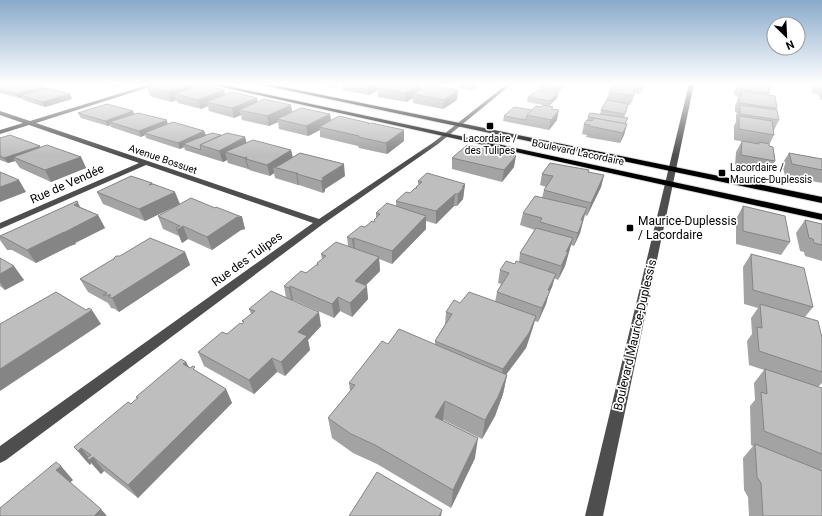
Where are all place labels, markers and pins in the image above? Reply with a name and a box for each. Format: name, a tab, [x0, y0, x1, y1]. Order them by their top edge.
marker: Lacordaire / des Tulipes	[485, 121, 495, 131]
place label: Lacordaire / des Tulipes	[463, 133, 517, 156]
place label: Lacordaire / Maurice-Duplessis	[730, 162, 812, 185]
marker: Lacordaire / Maurice-Duplessis	[717, 168, 727, 178]
place label: Maurice-Duplessis / Lacordaire	[638, 214, 737, 242]
marker: Maurice-Duplessis / Lacordaire	[625, 223, 635, 233]

